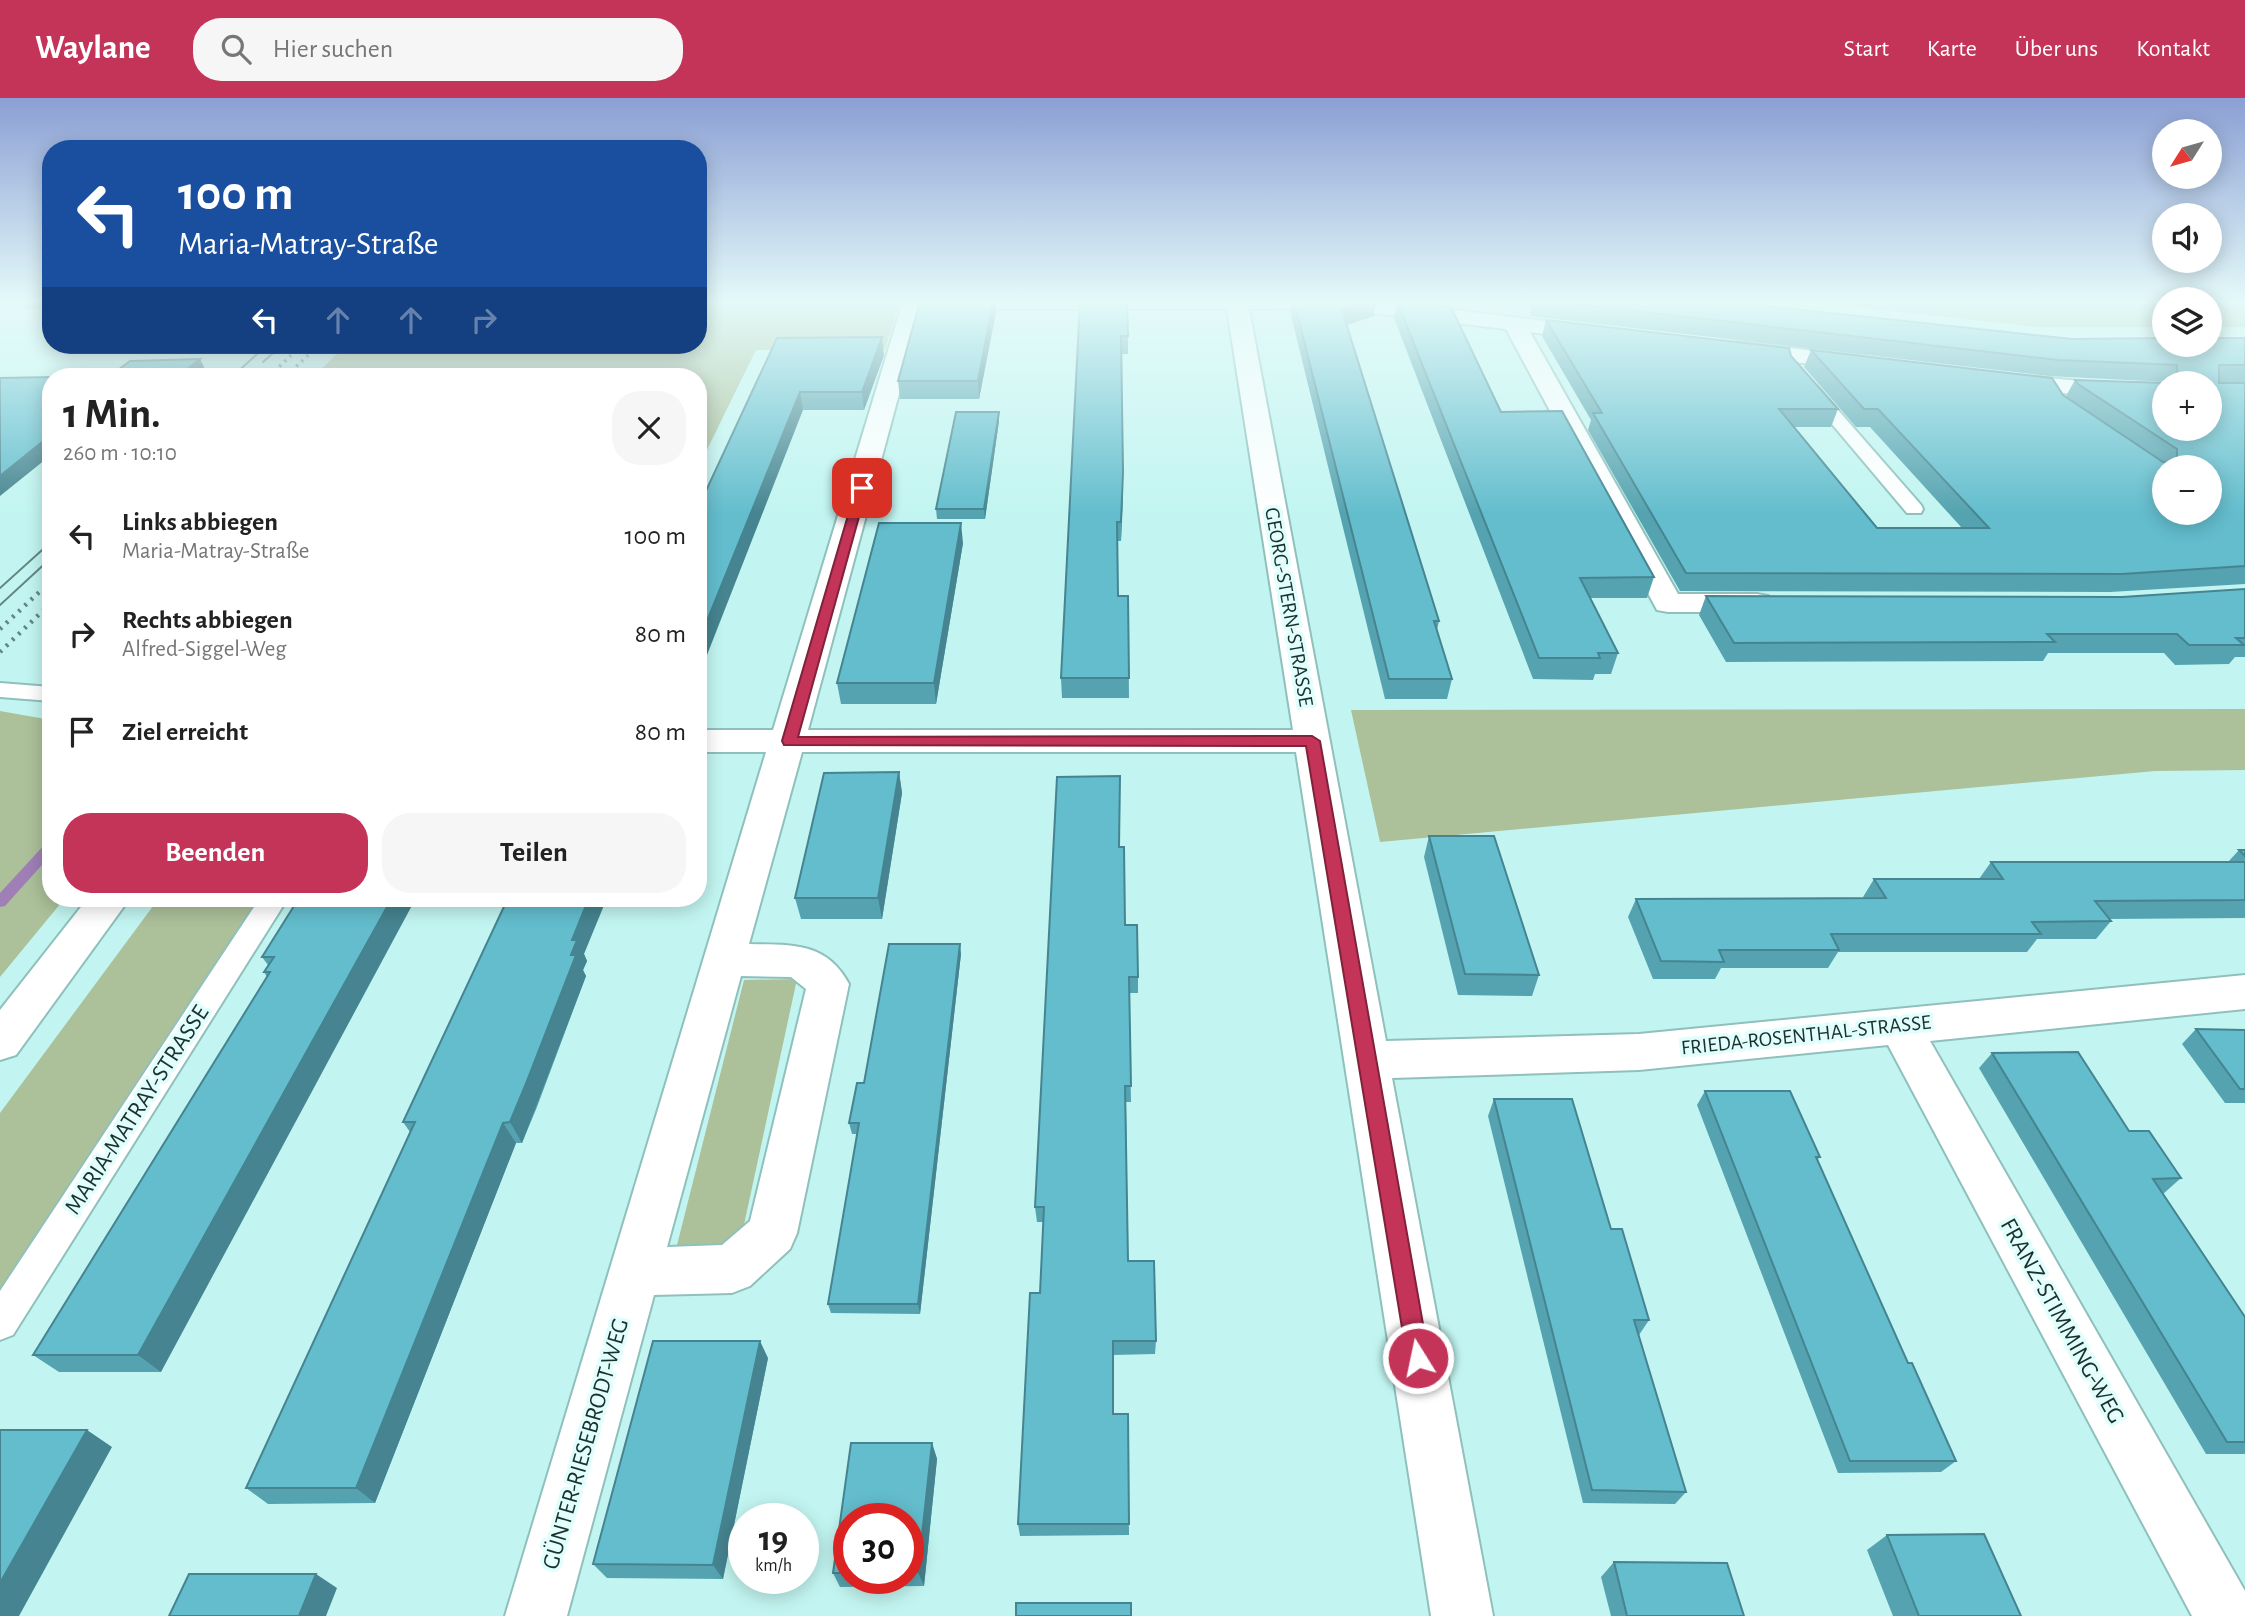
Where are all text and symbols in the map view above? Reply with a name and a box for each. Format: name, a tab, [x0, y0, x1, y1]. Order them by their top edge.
search box	[193, 18, 683, 81]
icon: search	[217, 30, 255, 68]
text: Waylane	[35, 32, 151, 65]
text: Hier suchen	[273, 36, 393, 62]
text: Start	[1844, 37, 1889, 61]
text: Karte	[1927, 37, 1977, 61]
text: Über uns	[2015, 37, 2098, 61]
text: Kontakt	[2136, 37, 2210, 61]
north arrow	[2152, 119, 2222, 189]
map controls	[2152, 119, 2222, 525]
icon: left	[63, 168, 154, 259]
text: 100 m	[178, 170, 294, 219]
button: sound	[2152, 203, 2222, 273]
text: Maria-Matray-Straße	[178, 228, 439, 260]
button: layers	[2152, 287, 2222, 357]
icon: left	[246, 301, 284, 339]
icon: ahead	[319, 301, 357, 339]
icon: ahead	[392, 301, 430, 339]
icon: right	[465, 301, 503, 339]
button: +	[2152, 371, 2222, 441]
button: close	[612, 391, 686, 465]
text: 1 Min.	[63, 393, 161, 435]
text: 260 m · 10:10	[63, 442, 177, 465]
button: −	[2152, 455, 2222, 525]
pin	[832, 458, 892, 518]
icon: arrive	[843, 469, 881, 507]
street label: GEORG-STERN-STRASSE	[1261, 506, 1317, 708]
text: Links abbiegen	[122, 509, 278, 535]
icon: left	[63, 517, 101, 555]
text: 100 m	[625, 523, 686, 549]
text: Maria-Matray-Straße	[122, 540, 309, 563]
text: Rechts abbiegen	[122, 607, 293, 633]
icon: right	[63, 615, 101, 653]
text: 80 m	[635, 621, 686, 647]
text: Alfred-Siggel-Weg	[122, 638, 286, 661]
icon: arrive	[63, 713, 101, 751]
text: Ziel erreicht	[122, 719, 248, 745]
text: 80 m	[635, 719, 686, 745]
button: Beenden	[63, 813, 368, 893]
button: Teilen	[382, 813, 686, 893]
street label: MARIA-MATRAY-STRASSE	[61, 1001, 214, 1219]
street label: FRIEDA-ROSENTHAL-STRASSE	[1680, 1011, 1932, 1059]
street label: FRANZ-STIMMING-WEG	[1996, 1214, 2128, 1428]
street label: GÜNTER-RIESEBRODT-WEG	[538, 1316, 633, 1572]
position arrow	[1381, 1321, 1455, 1395]
speed limit sign: 30	[833, 1503, 924, 1594]
text: 19	[759, 1522, 788, 1557]
text: km/h	[755, 1557, 792, 1575]

